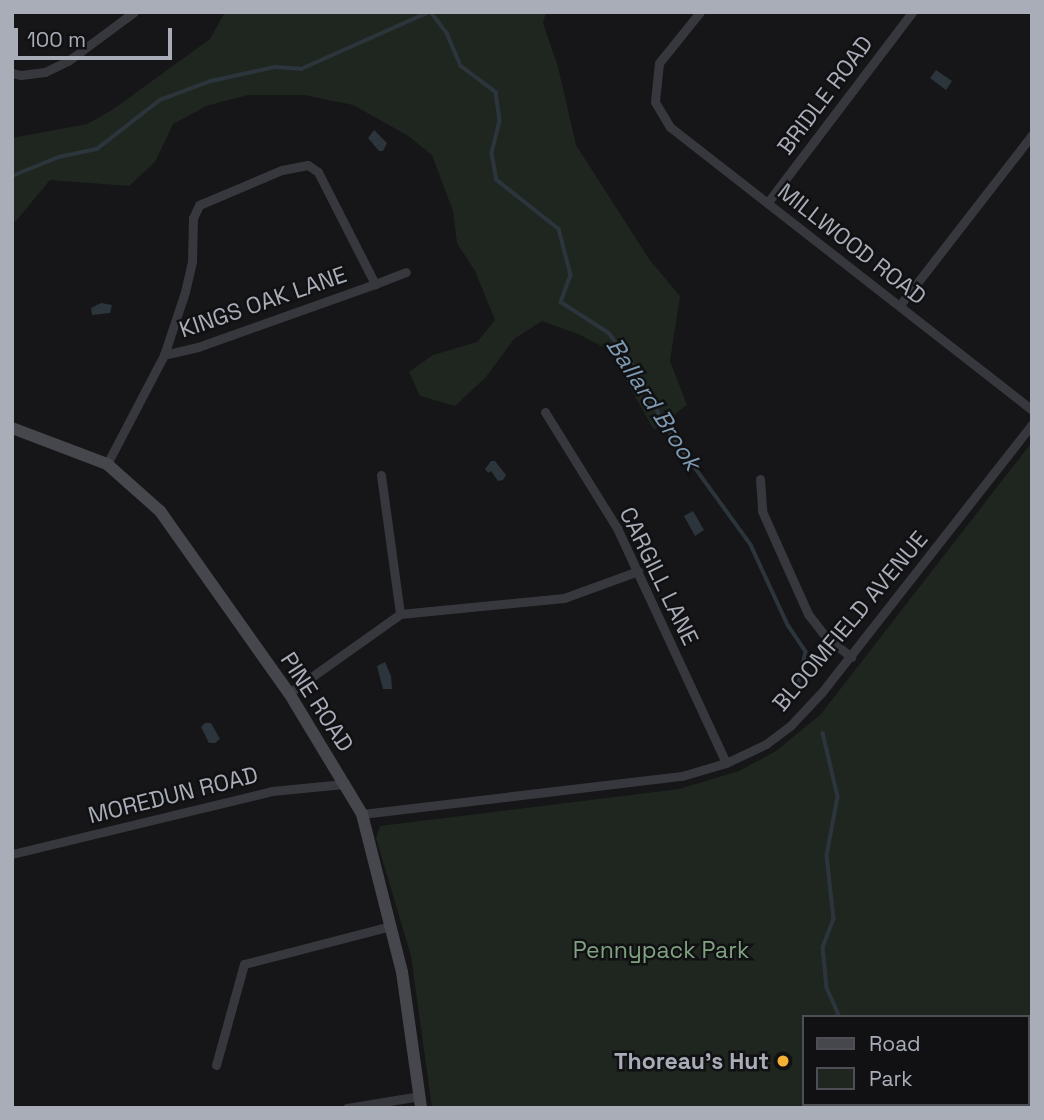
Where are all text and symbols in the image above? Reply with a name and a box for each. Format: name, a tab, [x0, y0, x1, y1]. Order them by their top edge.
scale bar	[18, 14, 175, 58]
text: 100 m	[27, 26, 86, 53]
street label: BRIDLE ROAD	[771, 30, 879, 160]
street label: MILLWOOD ROAD	[772, 178, 932, 310]
street label: KINGS OAK LANE	[176, 260, 350, 344]
water label: Ballard Brook	[600, 332, 708, 476]
street label: CARGILL LANE	[614, 502, 704, 650]
street label: BLOOMFIELD AVENUE	[767, 525, 933, 717]
street label: PINE ROAD	[275, 647, 359, 757]
street label: MOREDUN ROAD	[85, 761, 261, 829]
park label: Pennypack Park	[573, 936, 749, 964]
legend	[802, 1015, 1030, 1106]
text: Road	[869, 1030, 921, 1057]
place label: Thoreau’s Hut	[614, 1047, 769, 1075]
marker: Thoreau’s Hut	[775, 1053, 791, 1069]
text: Park	[869, 1065, 913, 1092]

